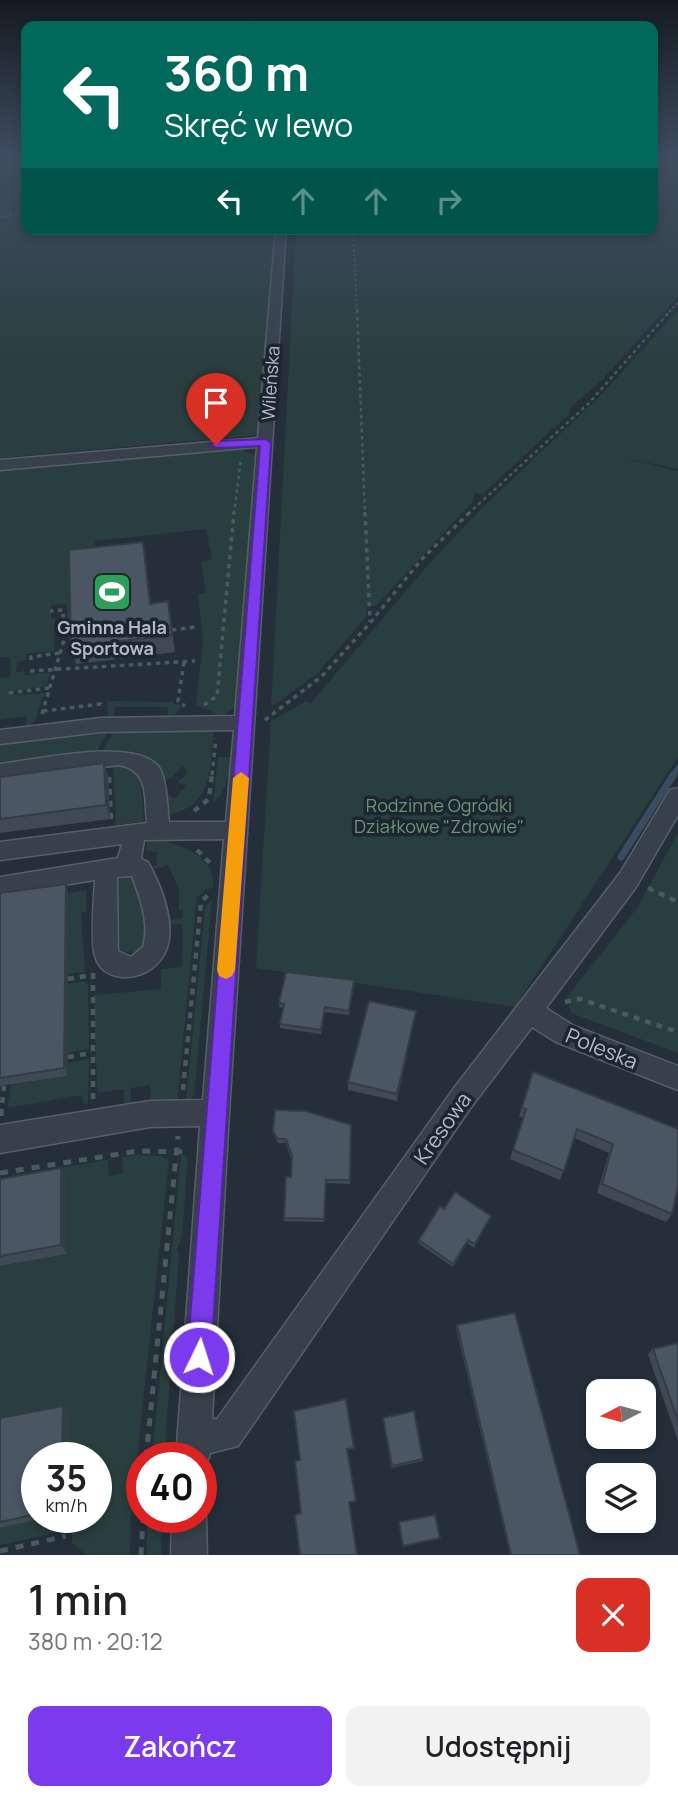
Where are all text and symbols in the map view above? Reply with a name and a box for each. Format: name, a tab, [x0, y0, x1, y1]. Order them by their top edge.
text: 360 m	[164, 39, 309, 106]
icon: left	[49, 49, 140, 140]
text: Skręć w lewo	[164, 103, 353, 147]
icon: left	[211, 182, 249, 220]
icon: ahead	[284, 182, 322, 220]
icon: ahead	[357, 182, 395, 220]
icon: right	[430, 182, 468, 220]
street label: Wileńska	[255, 345, 285, 421]
pin	[186, 373, 246, 445]
icon: arrive	[197, 384, 235, 422]
sports icon: Gminna Hala Sportowa	[91, 571, 133, 613]
place label: Gminna Hala Sportowa	[57, 615, 167, 660]
park label: Rodzinne Ogródki Działkowe "Zdrowie"	[354, 793, 524, 838]
street label: Poleska	[562, 1021, 642, 1075]
street label: Kresowa	[407, 1086, 477, 1170]
position arrow	[162, 1320, 236, 1394]
north arrow	[586, 1379, 656, 1449]
map controls	[586, 1379, 656, 1533]
speed limit sign: 40	[126, 1442, 217, 1533]
text: 35	[46, 1454, 87, 1502]
button: layers	[586, 1463, 656, 1533]
text: km/h	[46, 1493, 87, 1517]
text: 1 min	[28, 1570, 128, 1628]
button: close	[576, 1578, 650, 1652]
text: 380 m · 20:12	[28, 1625, 163, 1657]
button: Zakończ	[28, 1706, 332, 1786]
button: Udostępnij	[346, 1706, 650, 1786]

